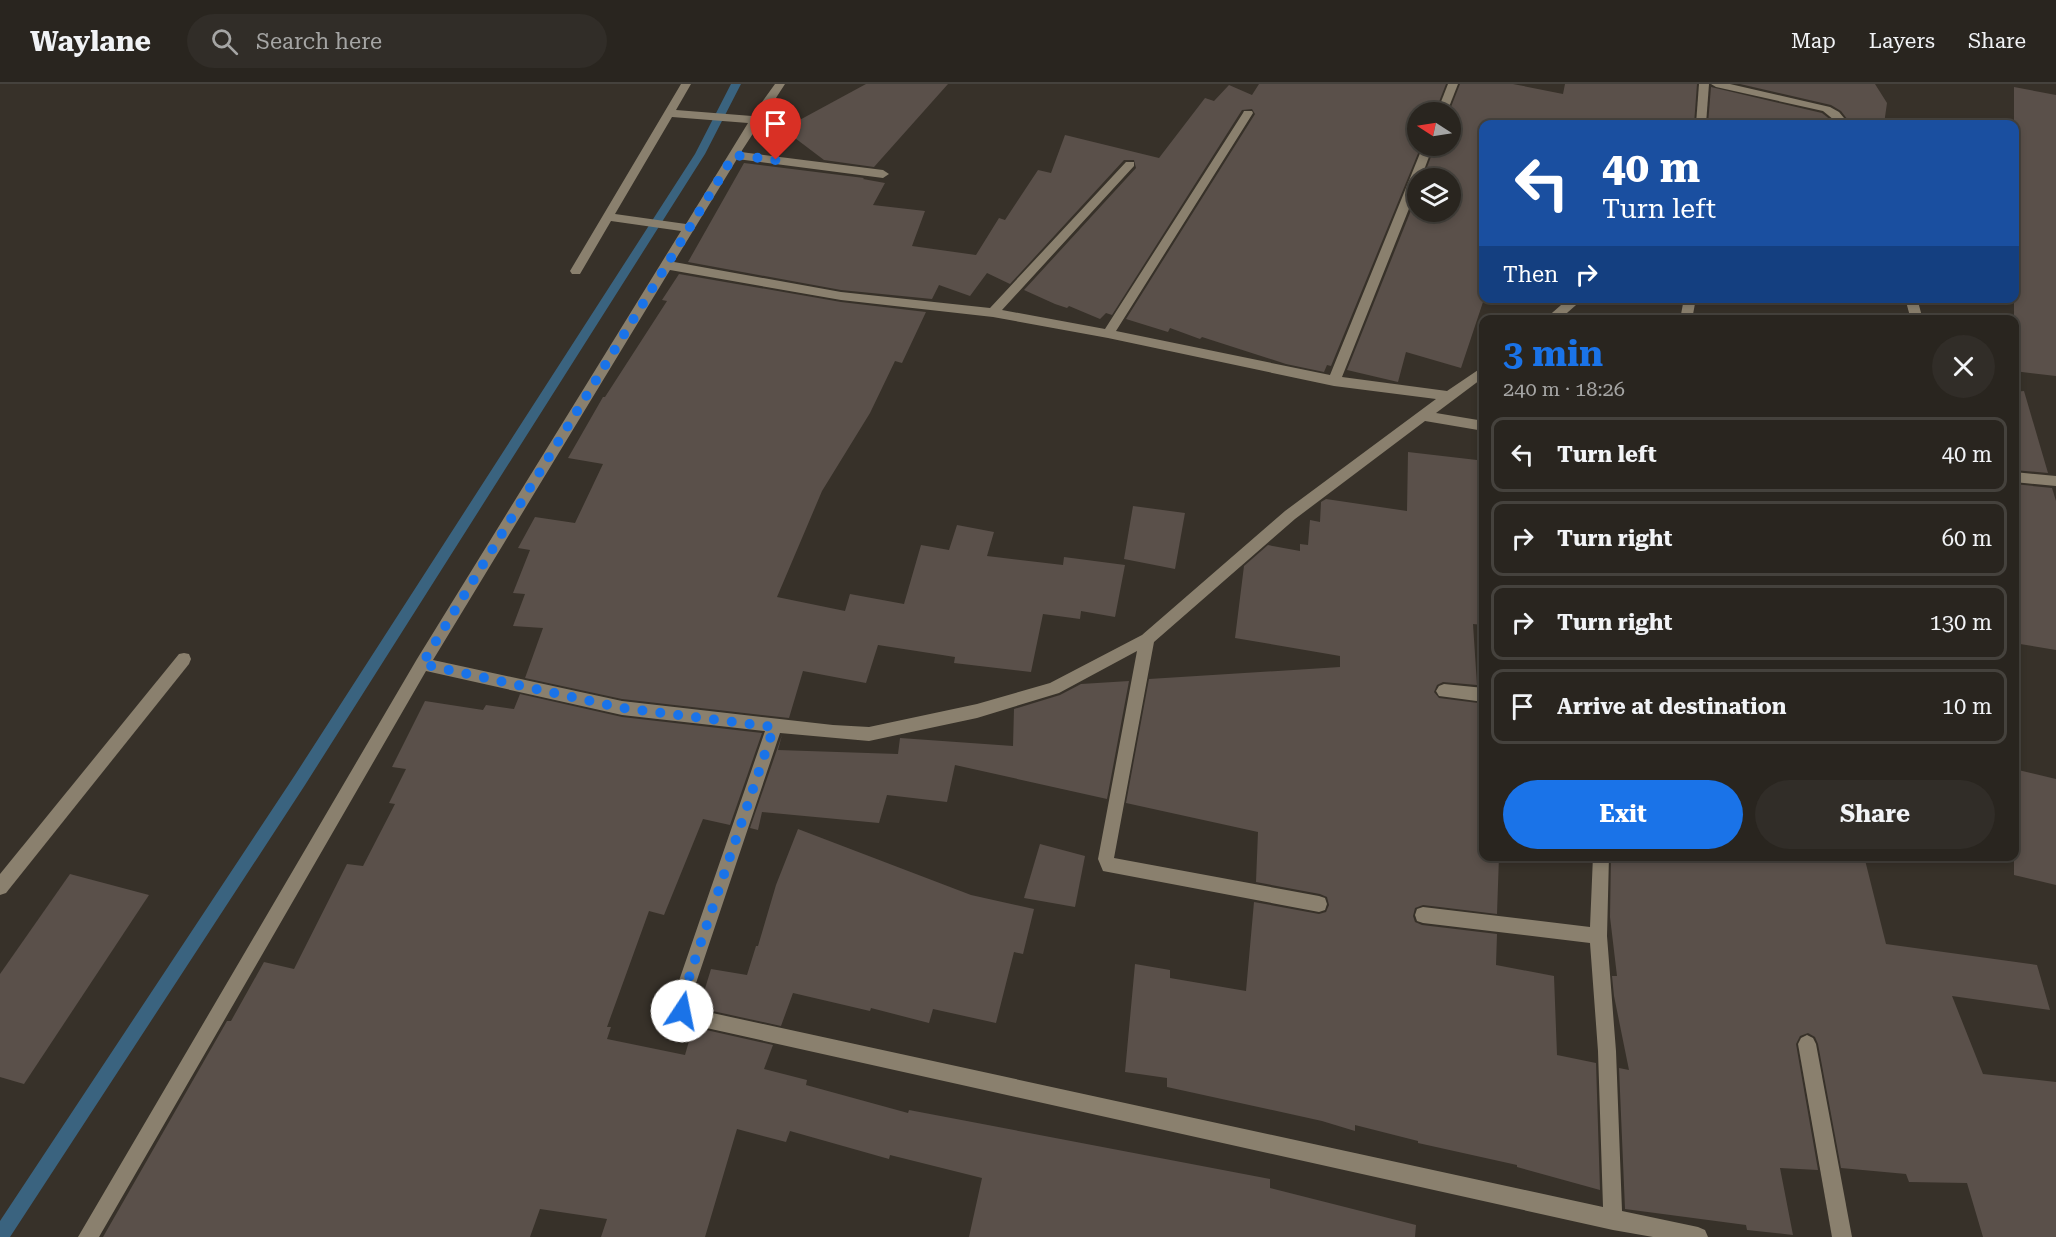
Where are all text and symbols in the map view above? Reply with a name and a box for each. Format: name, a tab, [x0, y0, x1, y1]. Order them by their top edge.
search box	[187, 14, 607, 68]
text: Waylane	[30, 25, 151, 58]
icon: search	[208, 25, 241, 58]
text: Search here	[256, 29, 382, 54]
text: Map	[1791, 29, 1836, 53]
text: Layers	[1869, 29, 1935, 53]
text: Share	[1968, 29, 2026, 53]
pin	[750, 98, 801, 160]
north arrow	[1407, 102, 1461, 156]
map controls	[1407, 102, 1461, 222]
icon: arrive	[759, 107, 792, 140]
text: 40 m	[1602, 143, 1700, 192]
icon: left	[1503, 144, 1581, 222]
button: layers	[1407, 168, 1461, 222]
text: Turn left	[1602, 193, 1716, 225]
icon: right	[1570, 258, 1603, 291]
text: Then	[1503, 262, 1558, 287]
text: 3 min	[1503, 333, 1603, 375]
button: close	[1932, 335, 1995, 398]
text: 240 m · 18:26	[1503, 377, 1625, 401]
icon: left	[1506, 438, 1539, 471]
text: Turn left	[1557, 442, 1657, 467]
text: 40 m	[1942, 442, 1992, 467]
icon: right	[1506, 522, 1539, 555]
text: Turn right	[1557, 526, 1672, 551]
text: 60 m	[1942, 526, 1992, 551]
icon: right	[1506, 606, 1539, 639]
text: Turn right	[1557, 610, 1672, 635]
text: 130 m	[1929, 610, 1992, 635]
icon: arrive	[1506, 690, 1539, 723]
text: Arrive at destination	[1557, 694, 1786, 719]
text: 10 m	[1942, 694, 1992, 719]
button: Exit	[1503, 780, 1743, 849]
button: Share	[1755, 780, 1995, 849]
position arrow	[650, 979, 714, 1043]

